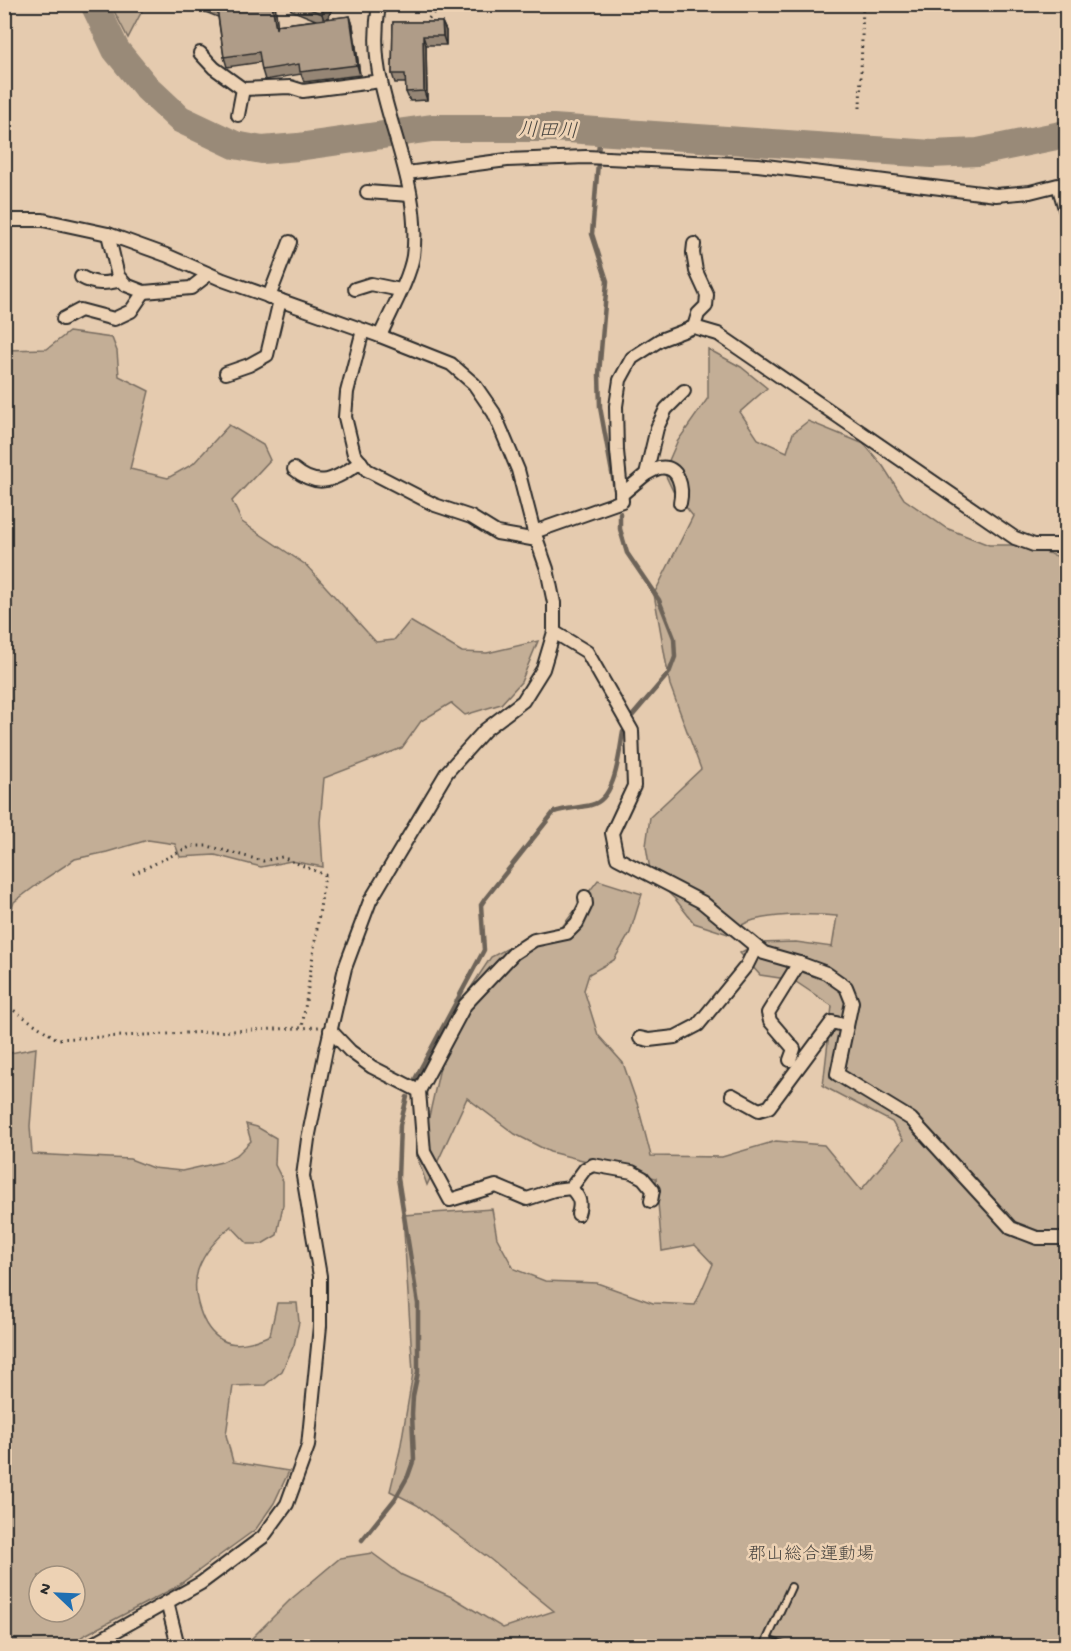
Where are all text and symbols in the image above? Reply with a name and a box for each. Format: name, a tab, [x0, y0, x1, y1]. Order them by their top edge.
water label: 川田川	[517, 119, 578, 145]
park label: 郡山総合運動場	[748, 1544, 874, 1566]
north arrow	[27, 1564, 87, 1624]
text: N	[36, 1580, 57, 1598]

